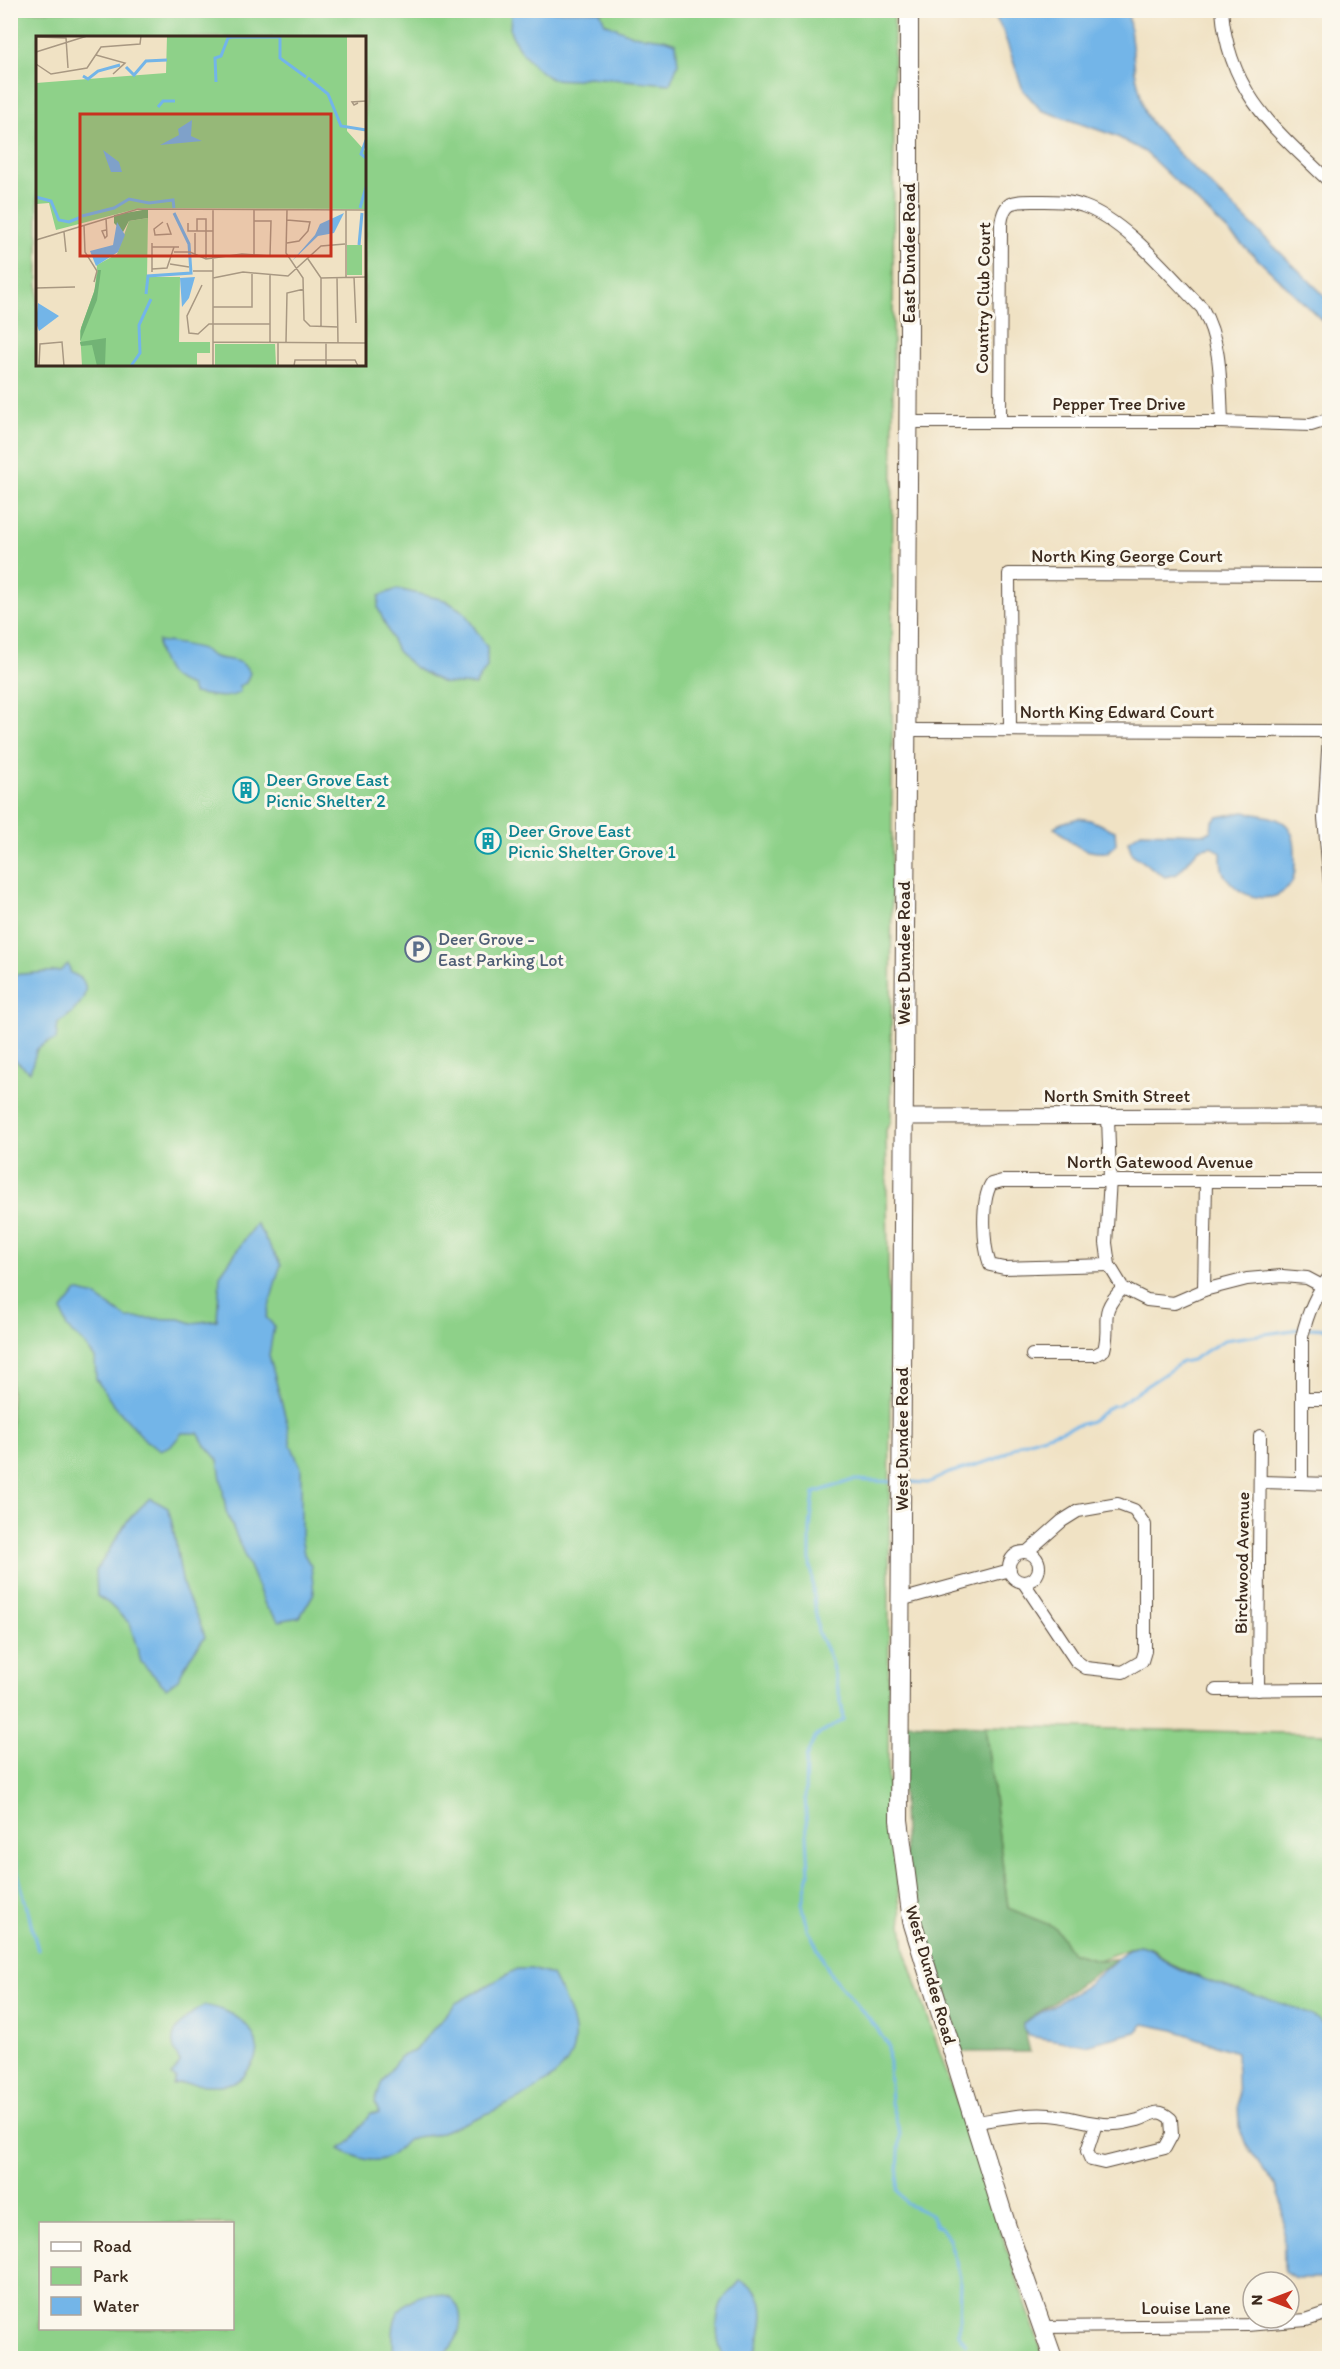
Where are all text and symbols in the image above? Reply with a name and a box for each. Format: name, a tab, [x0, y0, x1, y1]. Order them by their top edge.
inset map	[36, 36, 366, 366]
street label: East Dundee Road	[898, 183, 920, 323]
street label: Country Club Court	[971, 222, 995, 374]
street label: Pepper Tree Drive	[1052, 393, 1186, 415]
street label: North King George Court	[1031, 545, 1223, 567]
street label: North King Edward Court	[1020, 701, 1215, 723]
place label: Deer Grove East Picnic Shelter 2	[266, 769, 389, 812]
building icon: Deer Grove East Picnic Shelter 2	[231, 775, 261, 805]
place label: Deer Grove East Picnic Shelter Grove 1	[508, 820, 676, 863]
building icon: Deer Grove East Picnic Shelter Grove 1	[473, 826, 503, 856]
street label: West Dundee Road	[893, 881, 915, 1025]
place label: Deer Grove - East Parking Lot	[438, 928, 564, 971]
parking icon: Deer Grove - East Parking Lot	[403, 934, 433, 964]
street label: North Smith Street	[1044, 1085, 1191, 1107]
street label: North Gatewood Avenue	[1067, 1151, 1253, 1173]
street label: West Dundee Road	[891, 1367, 913, 1511]
street label: Birchwood Avenue	[1230, 1492, 1254, 1634]
street label: West Dundee Road	[901, 1903, 961, 2047]
legend	[39, 2222, 234, 2330]
text: Road	[93, 2235, 132, 2257]
text: Park	[93, 2265, 128, 2287]
north arrow	[1241, 2270, 1301, 2330]
text: Water	[93, 2295, 139, 2317]
text: N	[1247, 2295, 1266, 2305]
street label: Louise Lane	[1141, 2297, 1231, 2319]

